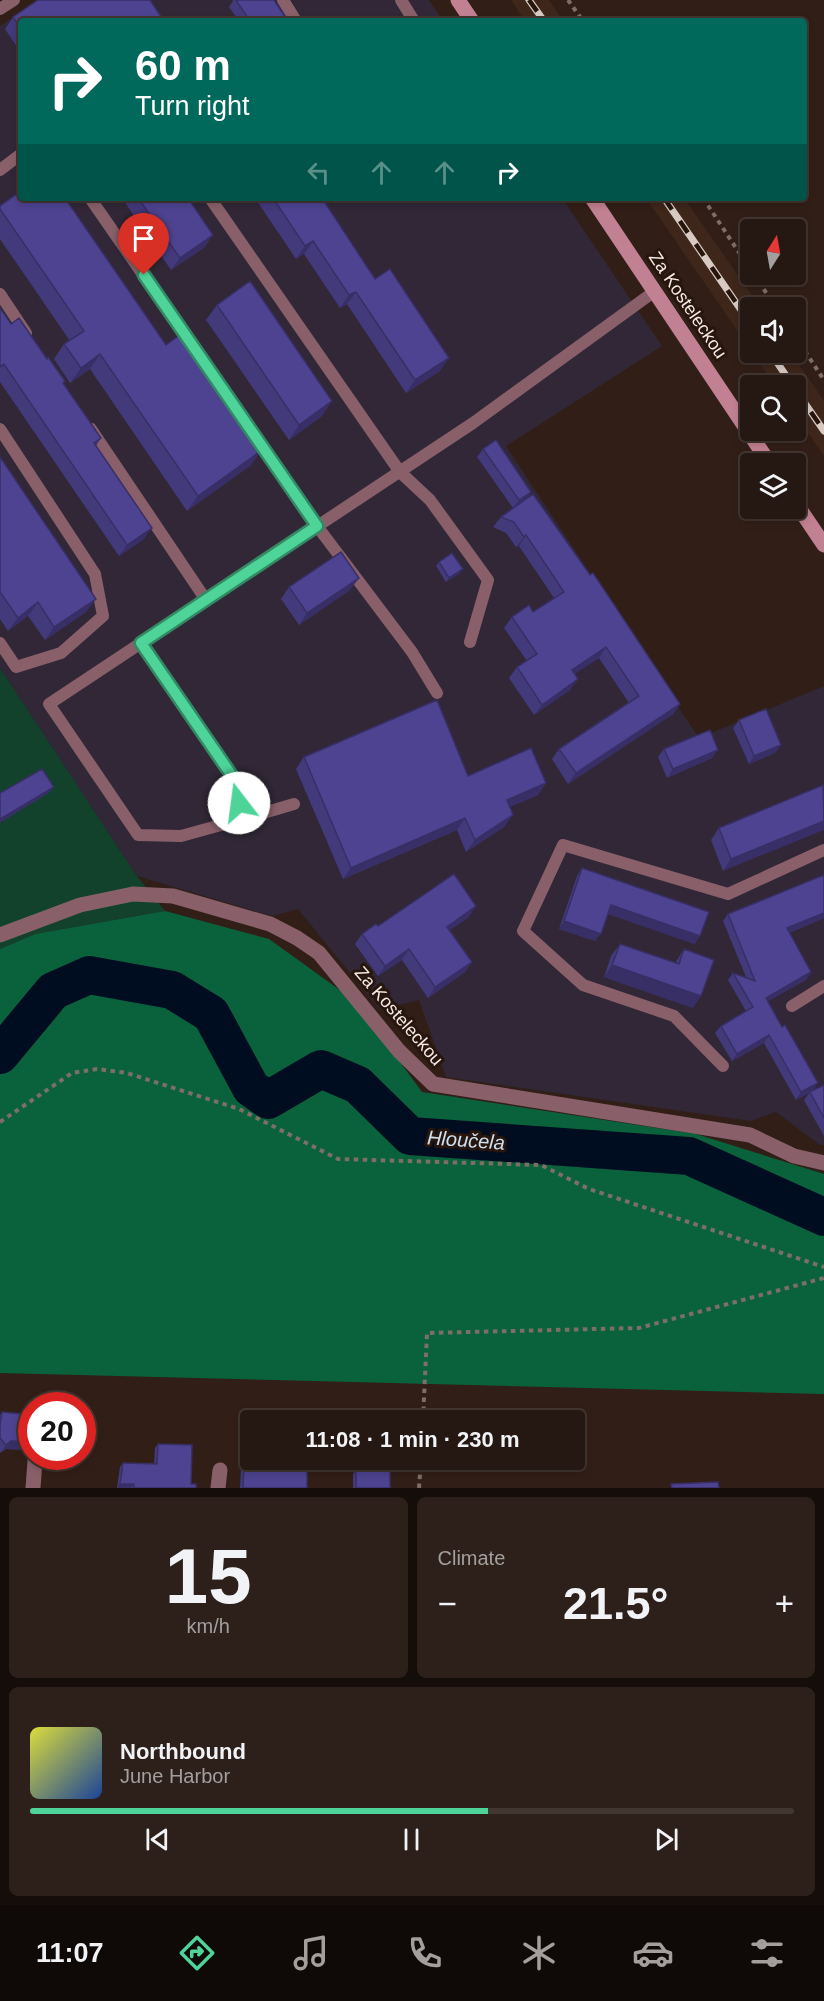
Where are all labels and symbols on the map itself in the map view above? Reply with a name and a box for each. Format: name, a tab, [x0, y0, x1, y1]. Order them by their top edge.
pin	[118, 213, 169, 275]
north arrow	[740, 219, 806, 285]
street label: Za Kosteleckou	[645, 248, 731, 362]
position arrow	[207, 771, 271, 835]
street label: Za Kosteleckou	[351, 963, 447, 1069]
water label: Hloučela	[426, 1126, 506, 1154]
speed limit sign: 20	[18, 1392, 96, 1470]

